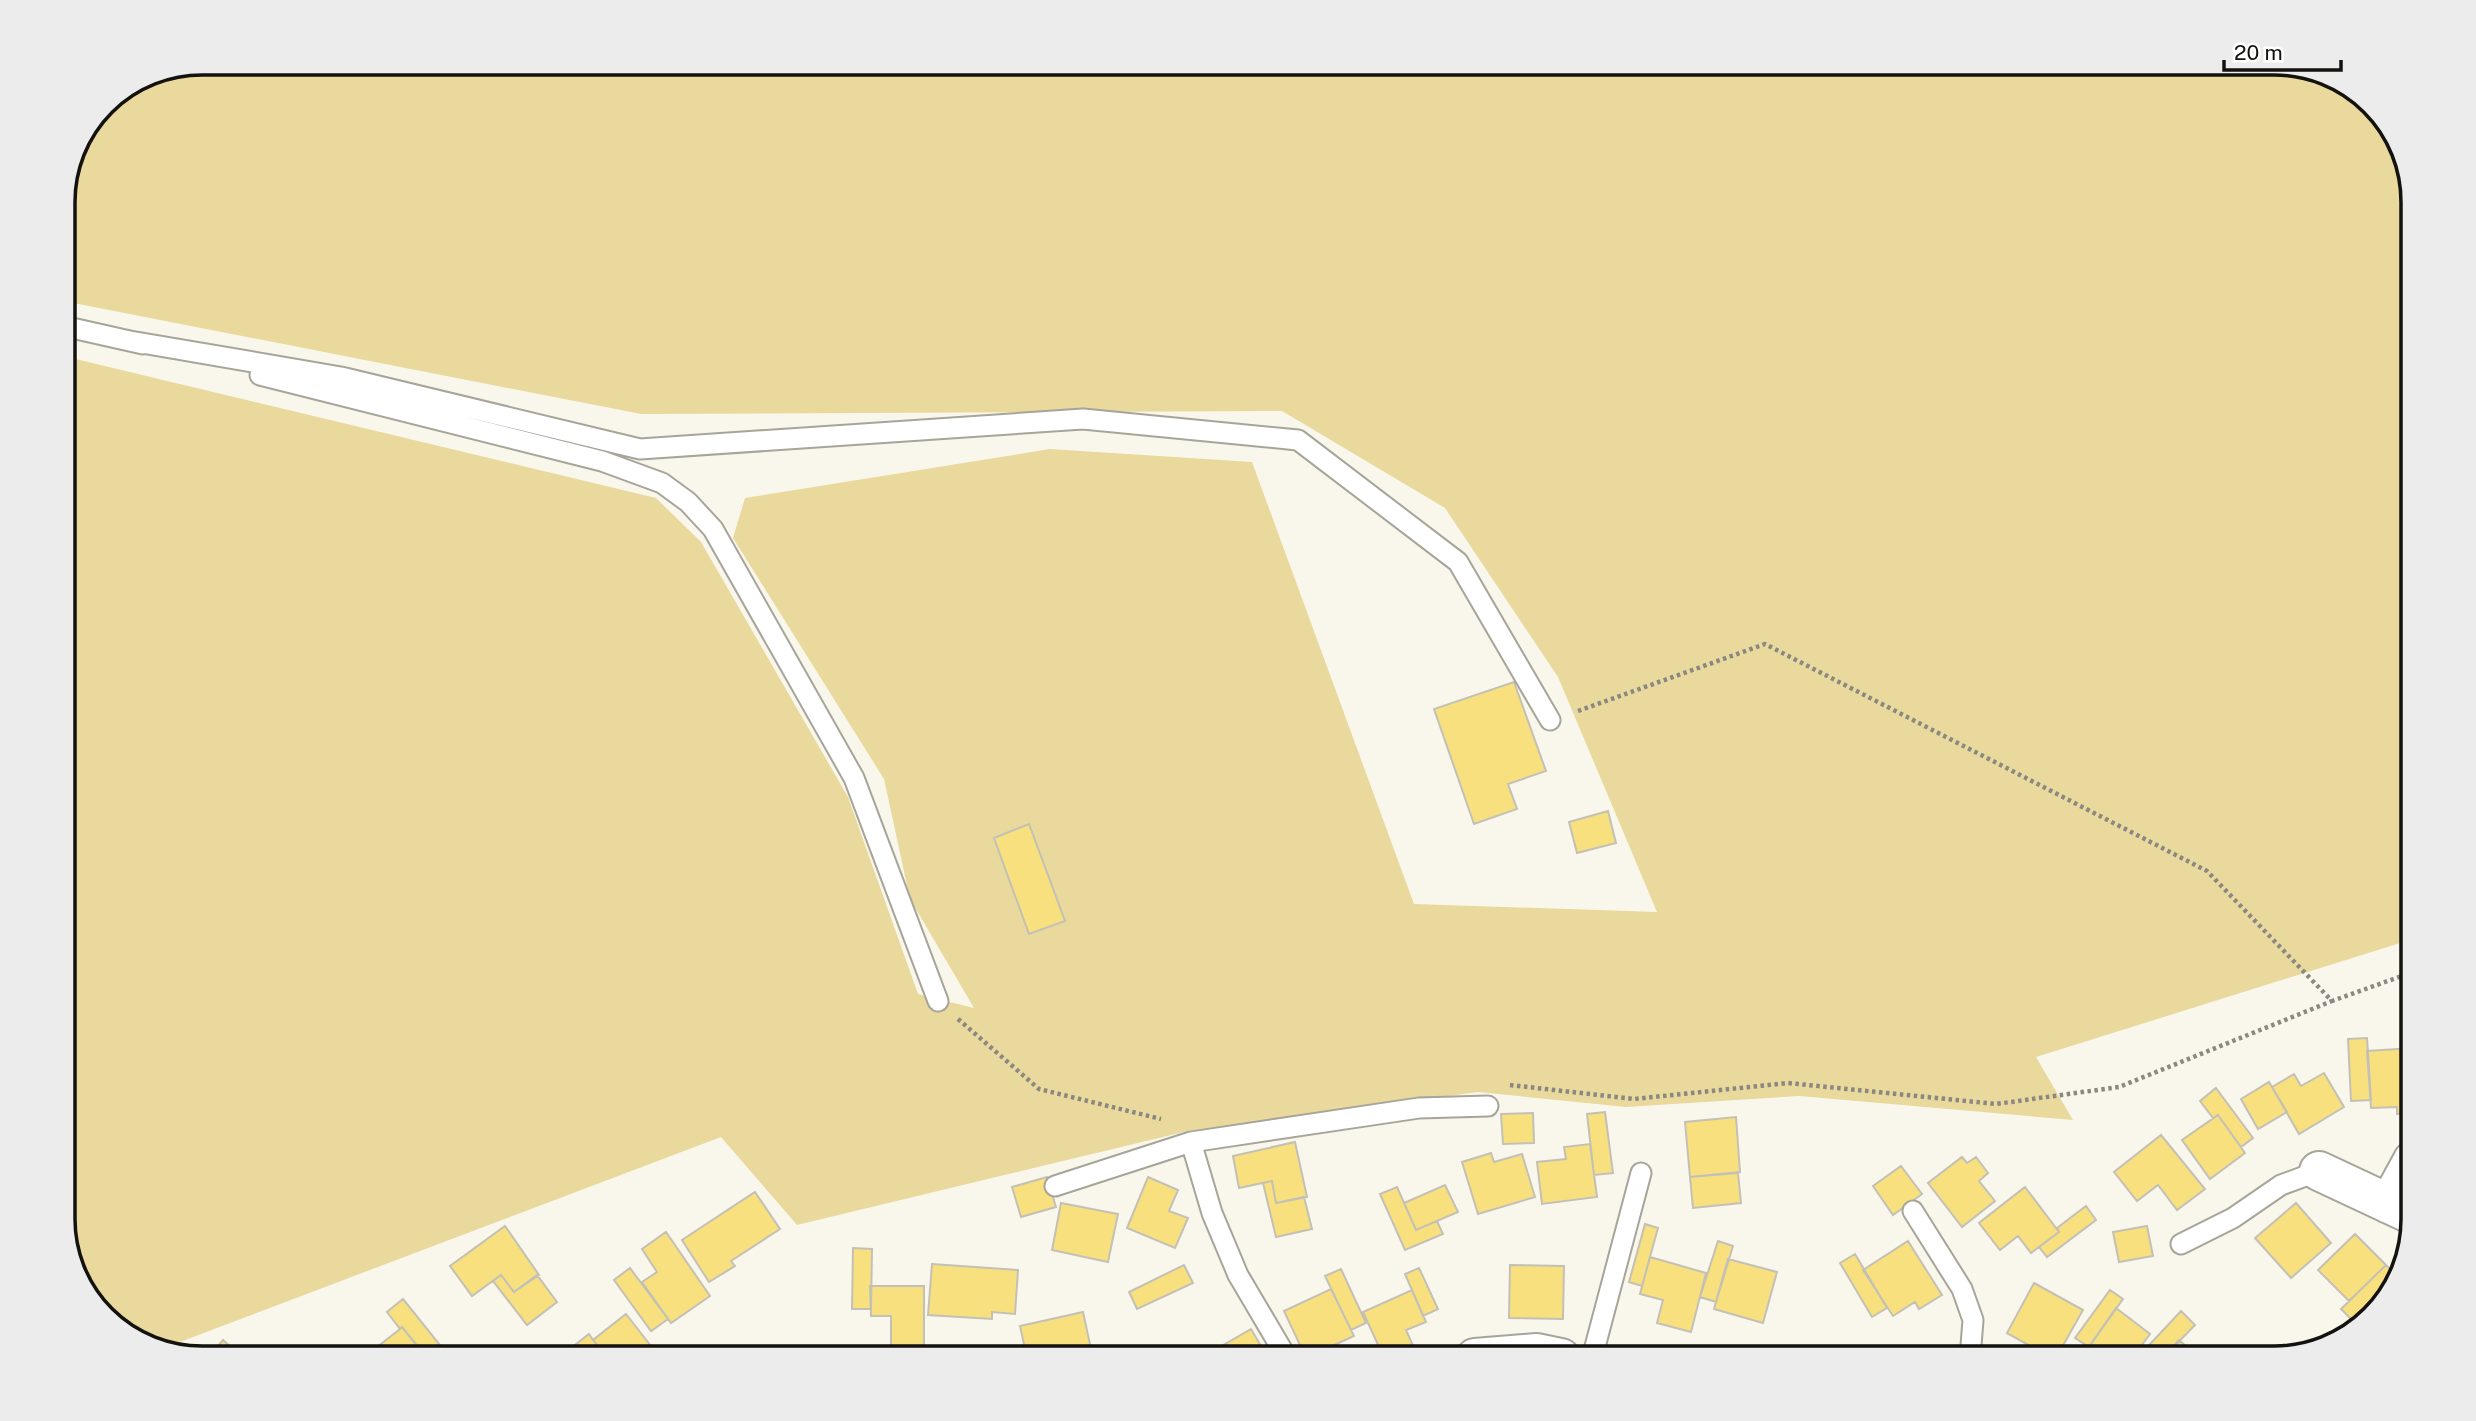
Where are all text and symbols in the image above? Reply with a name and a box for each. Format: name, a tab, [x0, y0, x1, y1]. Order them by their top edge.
scale bar	[2224, 28, 2341, 72]
text: 20 m	[2234, 40, 2283, 65]

